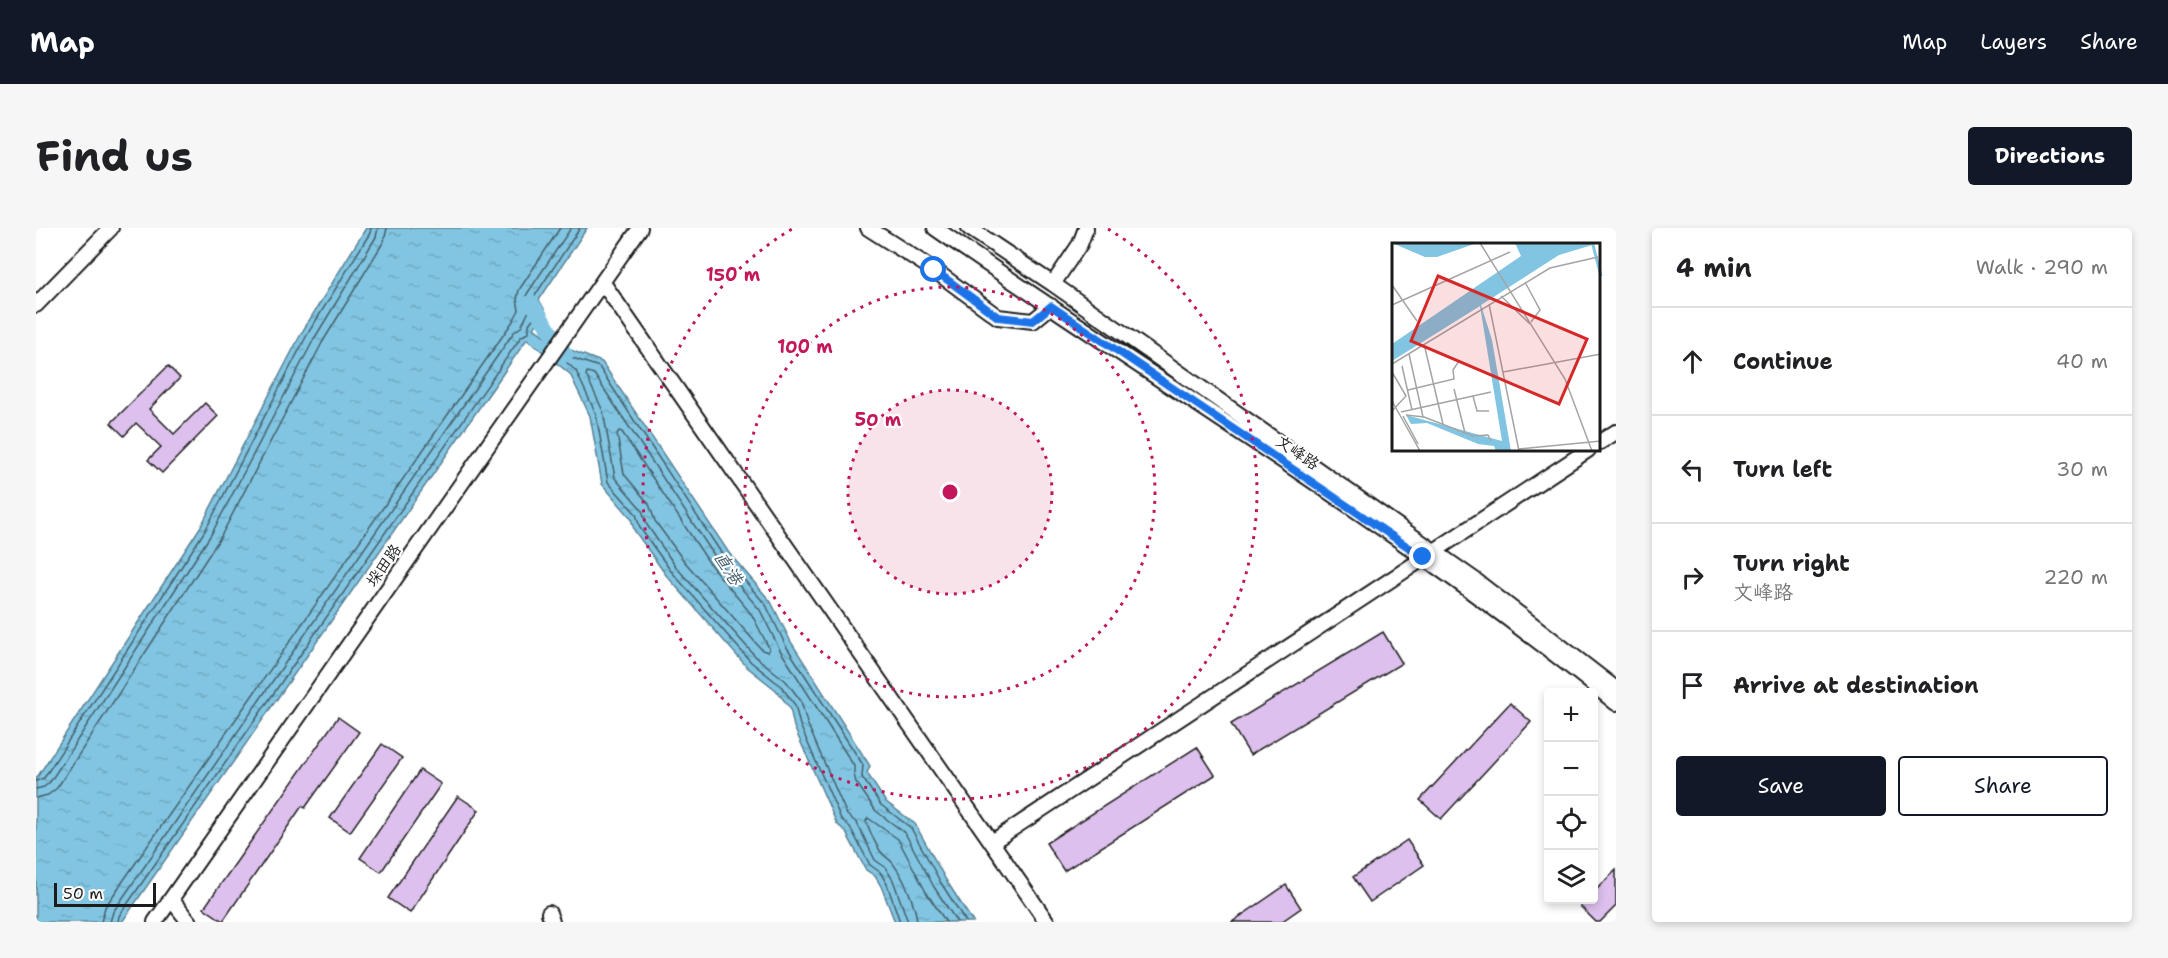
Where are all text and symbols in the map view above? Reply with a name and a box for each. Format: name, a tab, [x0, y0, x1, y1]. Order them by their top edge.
text: Map	[30, 23, 95, 61]
text: Map	[1902, 28, 1947, 56]
text: Layers	[1980, 28, 2047, 56]
text: Share	[2080, 28, 2138, 56]
button: Directions	[1968, 127, 2132, 185]
text: Find us	[36, 128, 193, 184]
inset map	[1392, 243, 1601, 452]
text: 4 min	[1676, 250, 1752, 285]
text: Walk · 290 m	[1976, 254, 2108, 280]
route start	[920, 256, 946, 282]
text: 150 m	[706, 263, 761, 287]
text: 100 m	[777, 335, 833, 359]
icon: ahead	[1676, 345, 1709, 378]
text: Continue	[1733, 347, 1833, 376]
text: 40 m	[2056, 348, 2108, 374]
text: 50 m	[855, 408, 902, 432]
street label: 文峰路	[1272, 430, 1323, 475]
icon: left	[1676, 453, 1709, 486]
text: Turn left	[1733, 455, 1832, 484]
text: 30 m	[2056, 456, 2108, 482]
centre of rings	[940, 482, 960, 502]
street label: 垛田路	[361, 540, 406, 591]
route end	[1409, 543, 1435, 569]
water label: 直港	[708, 546, 749, 591]
text: Turn right	[1733, 549, 1850, 578]
icon: right	[1676, 561, 1709, 594]
text: 220 m	[2044, 564, 2108, 590]
text: 文峰路	[1733, 579, 1793, 605]
icon: arrive	[1676, 669, 1709, 702]
text: Arrive at destination	[1733, 671, 1979, 700]
map controls	[1544, 688, 1598, 904]
button: +	[1544, 688, 1598, 742]
button: −	[1544, 742, 1598, 796]
button: Save	[1676, 756, 1886, 816]
button: Share	[1898, 756, 2108, 816]
button: locate	[1544, 796, 1598, 850]
button: layers	[1544, 850, 1598, 904]
scale bar	[54, 880, 156, 908]
text: 50 m	[63, 883, 103, 904]

